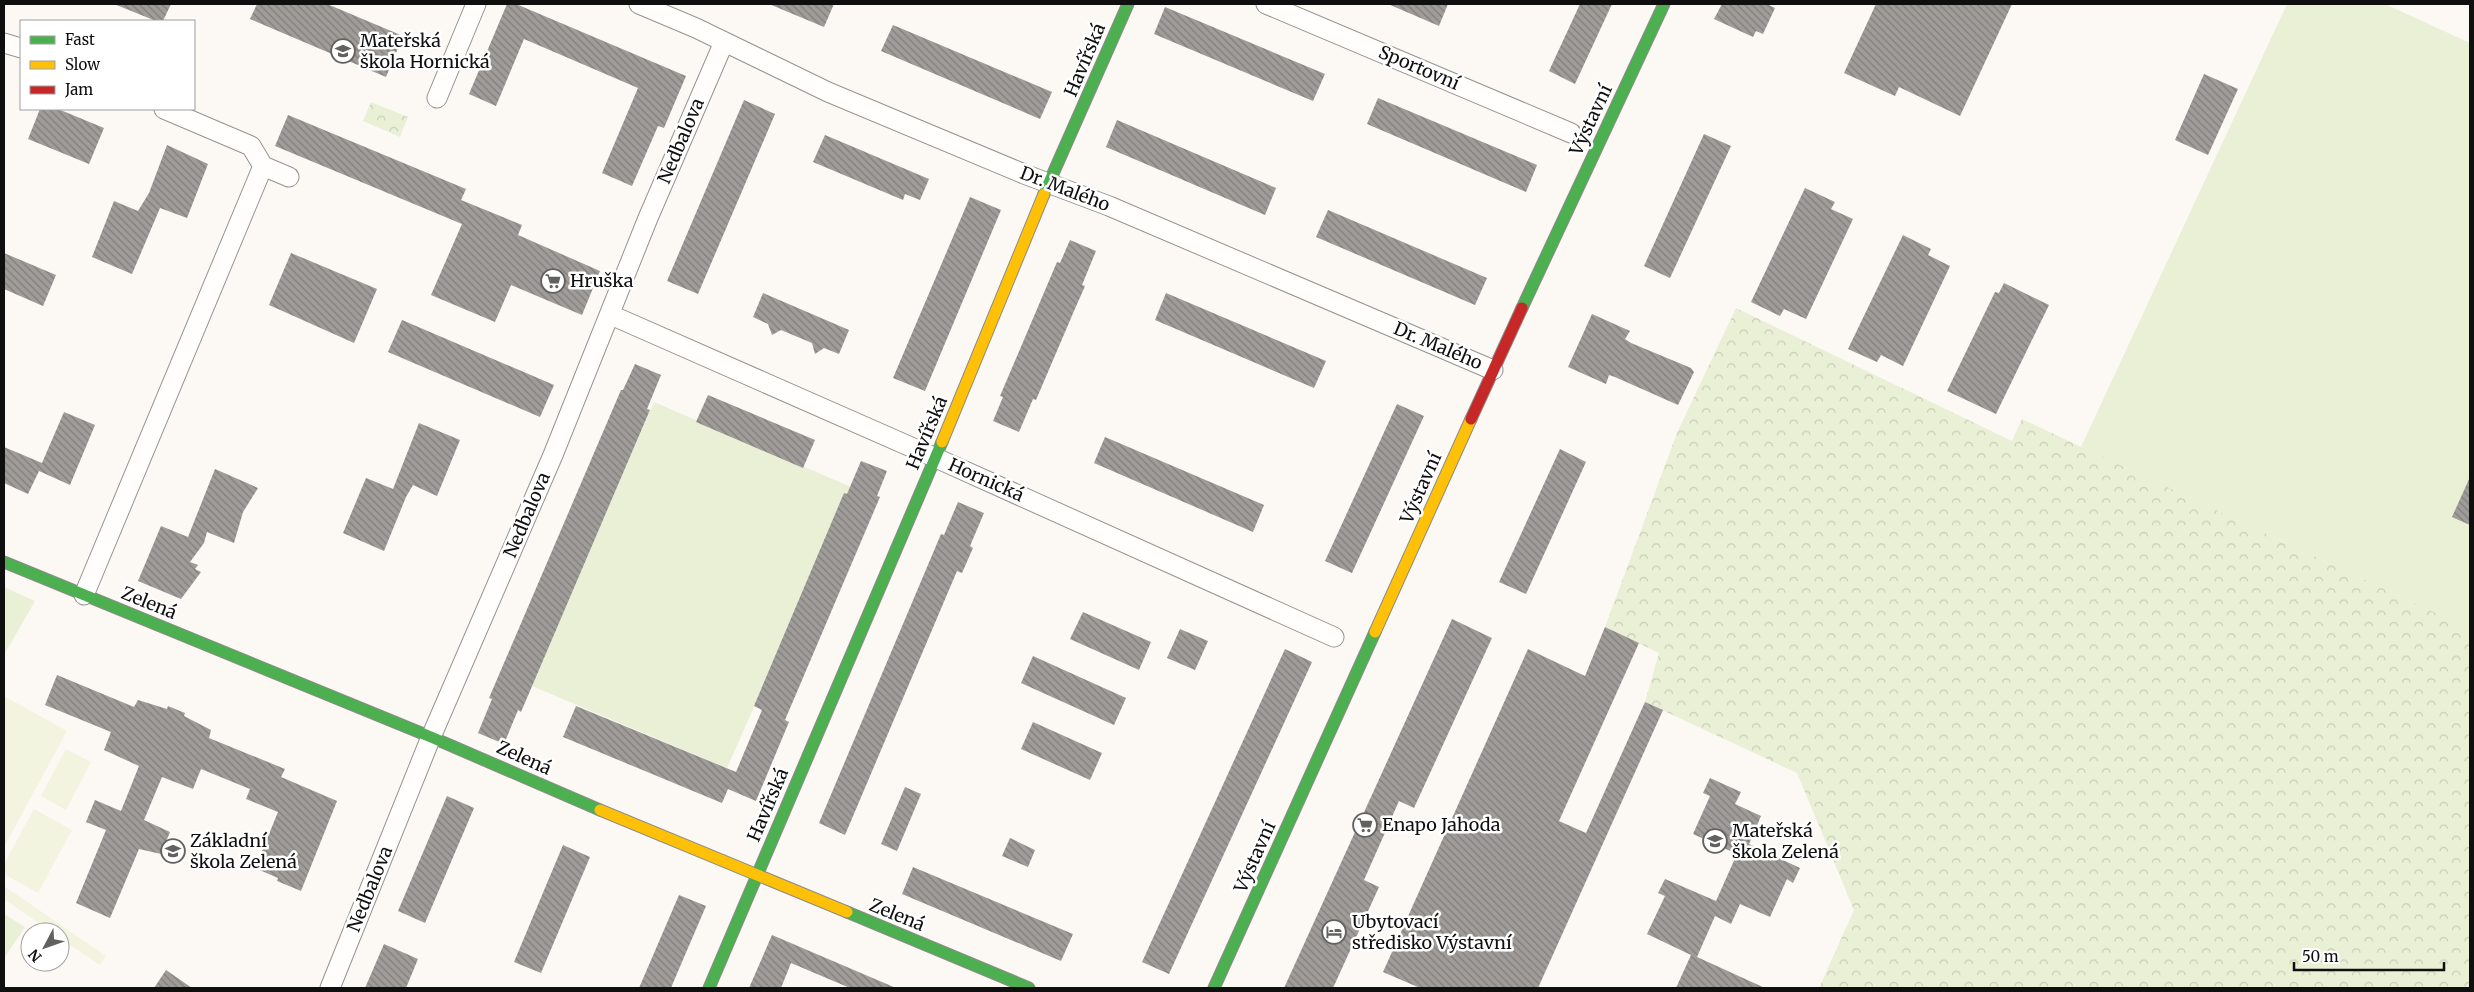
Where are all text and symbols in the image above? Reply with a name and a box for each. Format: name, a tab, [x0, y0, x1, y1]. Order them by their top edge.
street label: Havířská	[1059, 19, 1110, 100]
legend	[20, 20, 195, 110]
place label: Mateřská škola Hornická	[360, 29, 490, 73]
text: Fast	[65, 30, 95, 49]
school or university icon: Mateřská škola Hornická	[330, 38, 356, 64]
street label: Sportovní	[1375, 40, 1464, 95]
text: Slow	[65, 55, 100, 74]
text: Jam	[64, 80, 93, 99]
street label: Výstavní	[1564, 80, 1617, 160]
street label: Nedbalova	[652, 94, 709, 187]
street label: Dr. Malého	[1017, 161, 1113, 216]
supermarket icon: Hruška	[540, 268, 566, 294]
place label: Hruška	[570, 269, 634, 292]
street label: Dr. Malého	[1390, 317, 1486, 375]
street label: Havířská	[901, 392, 952, 473]
street label: Výstavní	[1394, 448, 1447, 528]
street label: Hornická	[945, 453, 1028, 507]
street label: Nedbalova	[498, 468, 555, 561]
street label: Zelená	[118, 581, 180, 624]
street label: Zelená	[493, 735, 555, 780]
street label: Havířská	[742, 764, 793, 845]
supermarket icon: Enapo Jahoda	[1352, 812, 1378, 838]
place label: Enapo Jahoda	[1382, 813, 1501, 836]
street label: Výstavní	[1228, 817, 1281, 897]
place label: Mateřská škola Zelená	[1732, 819, 1839, 863]
school or university icon: Mateřská škola Zelená	[1702, 828, 1728, 854]
place label: Základní škola Zelená	[190, 829, 297, 873]
school or university icon: Základní škola Zelená	[160, 838, 186, 864]
street label: Nedbalova	[342, 842, 397, 935]
street label: Zelená	[866, 893, 928, 936]
place label: Ubytovací středisko Výstavní	[1352, 910, 1513, 954]
hotel icon: Ubytovací středisko Výstavní	[1321, 919, 1347, 945]
north arrow	[20, 922, 70, 972]
scale bar	[2294, 940, 2444, 972]
text: N	[25, 945, 46, 966]
text: 50 m	[2302, 947, 2339, 966]

